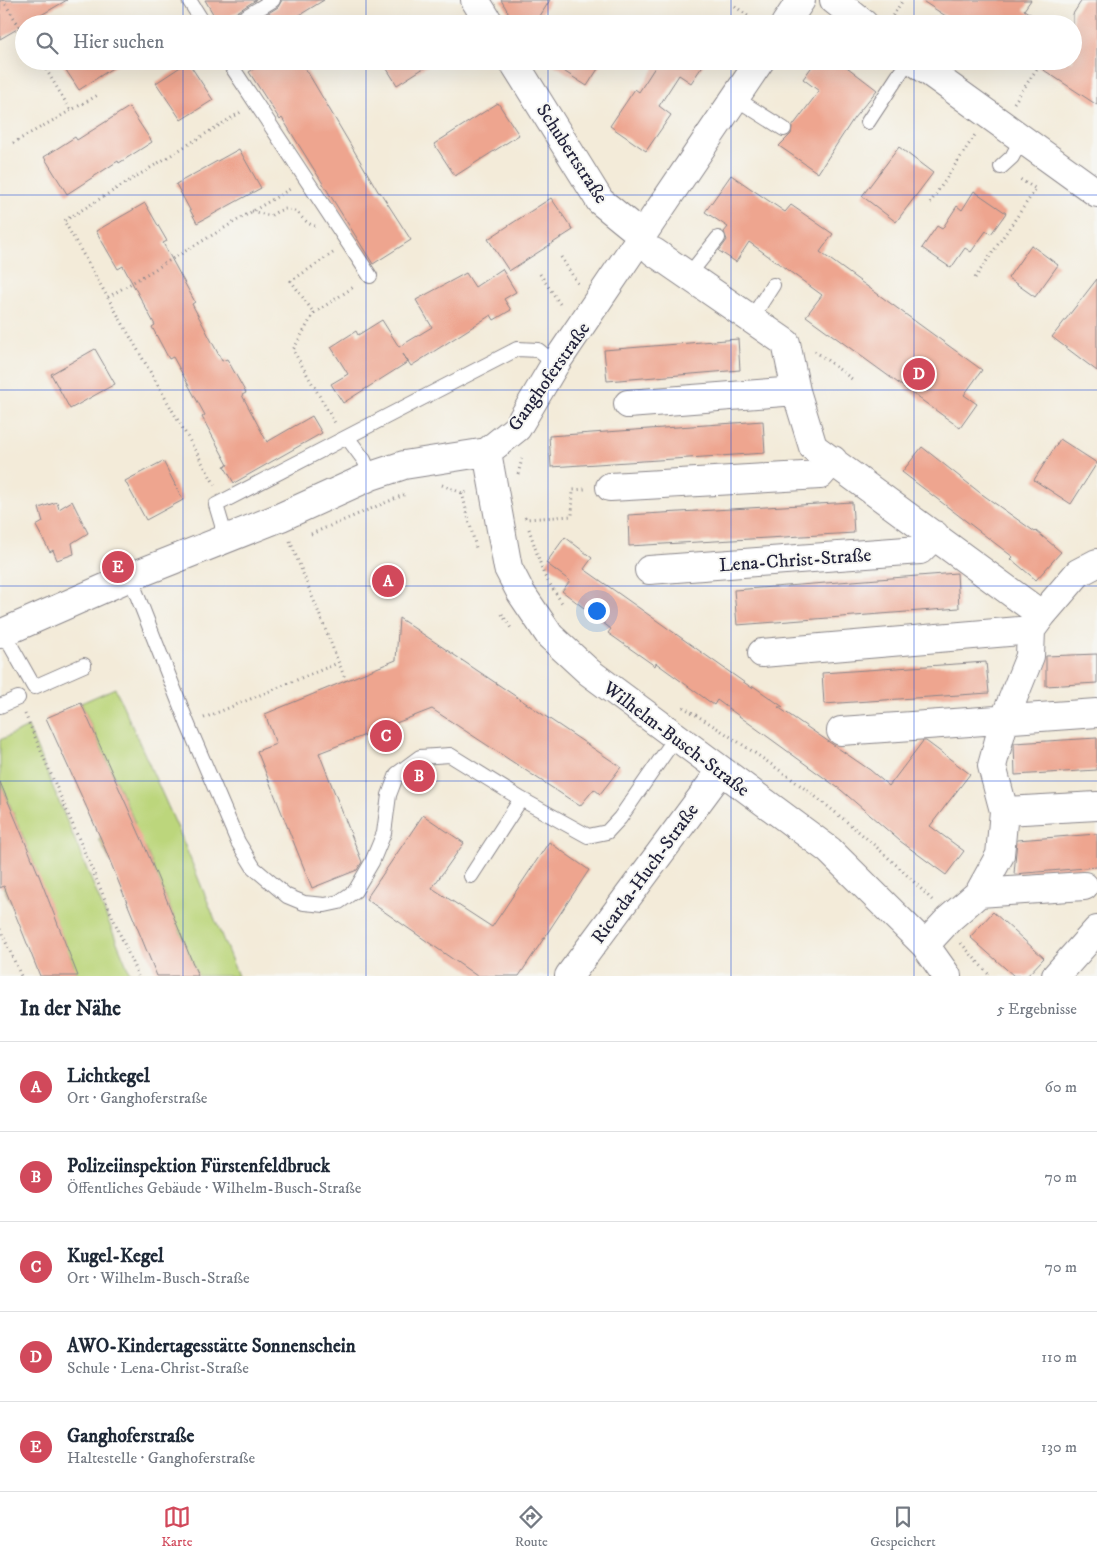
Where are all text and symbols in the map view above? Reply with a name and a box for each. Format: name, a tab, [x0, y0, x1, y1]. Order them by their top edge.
search box	[15, 15, 1082, 70]
icon: search	[33, 29, 61, 57]
text: Hier suchen	[73, 31, 164, 54]
street label: Schubertstraße	[531, 100, 613, 208]
street label: Ganghoferstraße	[503, 318, 595, 436]
pin: D	[903, 355, 935, 393]
street label: Lena-Christ-Straße	[718, 544, 872, 577]
pin: E	[102, 548, 134, 586]
pin: A	[372, 562, 404, 600]
your location	[584, 598, 610, 624]
street label: Wilhelm-Busch-Straße	[598, 676, 754, 802]
pin: C	[370, 717, 402, 755]
pin: B	[403, 757, 435, 795]
street label: Ricarda-Huch-Straße	[587, 799, 704, 948]
text: In der Nähe	[20, 996, 121, 1022]
text: 5 Ergebnisse	[997, 999, 1077, 1019]
text: Lichtkegel	[67, 1065, 150, 1088]
text: A	[31, 1077, 41, 1097]
text: 60 m	[1045, 1077, 1077, 1097]
text: Ort · Ganghoferstraße	[67, 1088, 207, 1108]
text: Polizeiinspektion Fürstenfeldbruck	[67, 1155, 330, 1178]
text: B	[31, 1167, 41, 1187]
text: 70 m	[1045, 1167, 1077, 1187]
text: Öffentliches Gebäude · Wilhelm-Busch-Straße	[67, 1178, 361, 1198]
text: Kugel-Kegel	[67, 1245, 164, 1268]
text: C	[31, 1257, 41, 1277]
text: 70 m	[1045, 1257, 1077, 1277]
text: Ort · Wilhelm-Busch-Straße	[67, 1268, 250, 1288]
text: AWO-Kindertagesstätte Sonnenschein	[67, 1335, 356, 1358]
text: D	[30, 1347, 42, 1367]
text: 110 m	[1041, 1347, 1077, 1367]
text: Schule · Lena-Christ-Straße	[67, 1358, 249, 1378]
text: Ganghoferstraße	[67, 1425, 194, 1448]
text: E	[30, 1437, 42, 1457]
text: 130 m	[1041, 1437, 1077, 1457]
text: Haltestelle · Ganghoferstraße	[67, 1448, 255, 1468]
tab: Karte	[161, 1503, 192, 1551]
tab: Route	[515, 1503, 548, 1551]
tab: Gespeichert	[870, 1503, 936, 1551]

